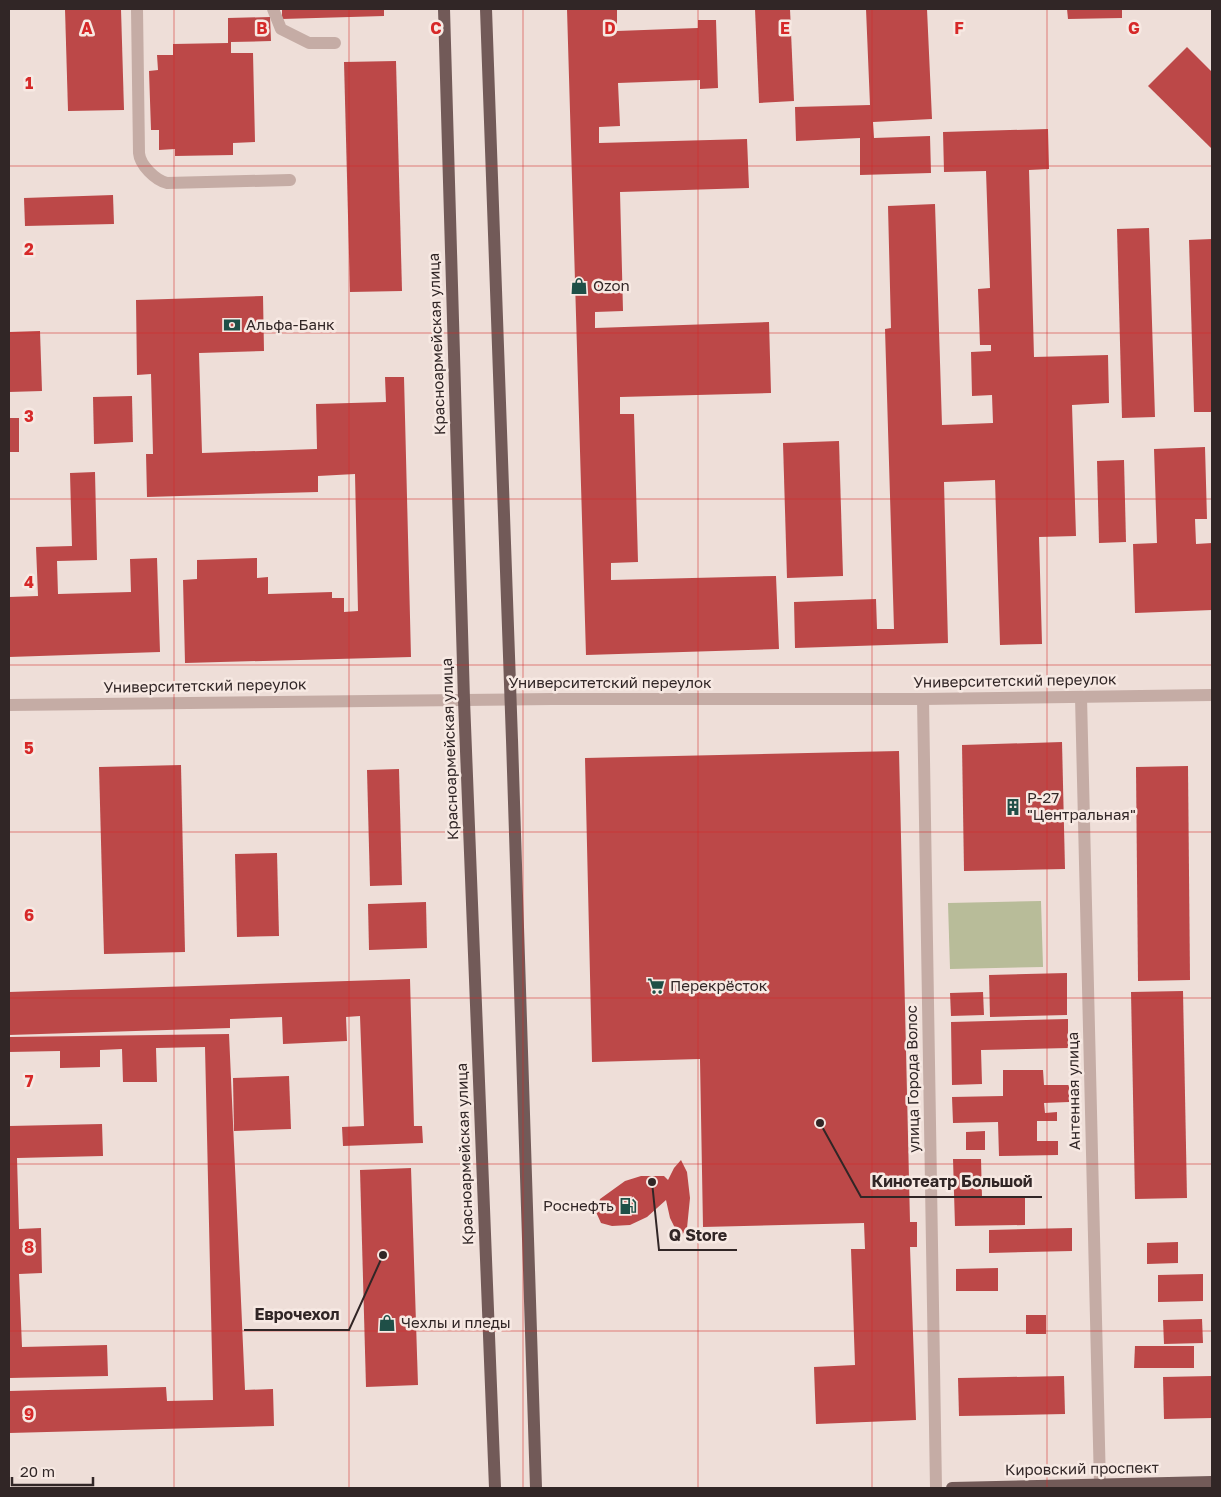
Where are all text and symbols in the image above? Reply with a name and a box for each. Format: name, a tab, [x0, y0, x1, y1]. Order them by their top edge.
text: A	[81, 18, 93, 38]
text: B	[256, 18, 268, 38]
text: C	[430, 18, 442, 38]
text: D	[604, 18, 616, 38]
text: E	[780, 18, 790, 38]
text: F	[954, 18, 964, 38]
text: G	[1128, 18, 1140, 38]
text: 1	[25, 73, 33, 93]
text: 2	[24, 239, 34, 259]
street label: Красноармейская улица	[424, 253, 448, 435]
shop icon: Ozon	[569, 276, 589, 296]
place label: Ozon	[593, 276, 630, 294]
bank icon: Альфа-Банк	[222, 315, 242, 335]
place label: Альфа-Банк	[246, 315, 335, 333]
text: 3	[24, 406, 34, 426]
text: 4	[24, 572, 34, 592]
street label: Красноармейская улица	[437, 658, 461, 840]
street label: Университетский переулок	[913, 669, 1117, 691]
street label: Университетский переулок	[508, 673, 712, 691]
street label: Университетский переулок	[103, 674, 307, 696]
text: 5	[24, 738, 34, 758]
place label: Р-27 "Центральная"	[1027, 788, 1136, 823]
building icon: Р-27 "Центральная"	[1003, 797, 1023, 817]
text: 6	[24, 905, 34, 925]
supermarket icon: Перекрёсток	[646, 976, 666, 996]
place label: Перекрёсток	[670, 976, 768, 994]
street label: улица Города Волос	[902, 1005, 922, 1153]
street label: Антенная улица	[1063, 1032, 1083, 1150]
street label: Красноармейская улица	[452, 1063, 476, 1245]
text: 7	[25, 1071, 34, 1091]
callout: Кинотеатр Большой	[861, 1166, 1042, 1197]
text: Кинотеатр Большой	[871, 1171, 1033, 1191]
place label: Роснефть	[543, 1196, 614, 1214]
fuel station icon: Роснефть	[618, 1196, 638, 1216]
callout: Q Store	[659, 1219, 737, 1250]
text: Q Store	[669, 1225, 727, 1245]
text: 8	[24, 1237, 34, 1257]
callout: Еврочехол	[244, 1299, 349, 1330]
text: Еврочехол	[255, 1304, 339, 1324]
shop icon: Чехлы и пледы	[377, 1313, 397, 1333]
place label: Чехлы и пледы	[401, 1313, 511, 1331]
text: 9	[24, 1404, 34, 1424]
scale bar	[12, 1454, 94, 1486]
street label: Кировский проспект	[1005, 1458, 1160, 1478]
text: 20 m	[20, 1462, 55, 1480]

